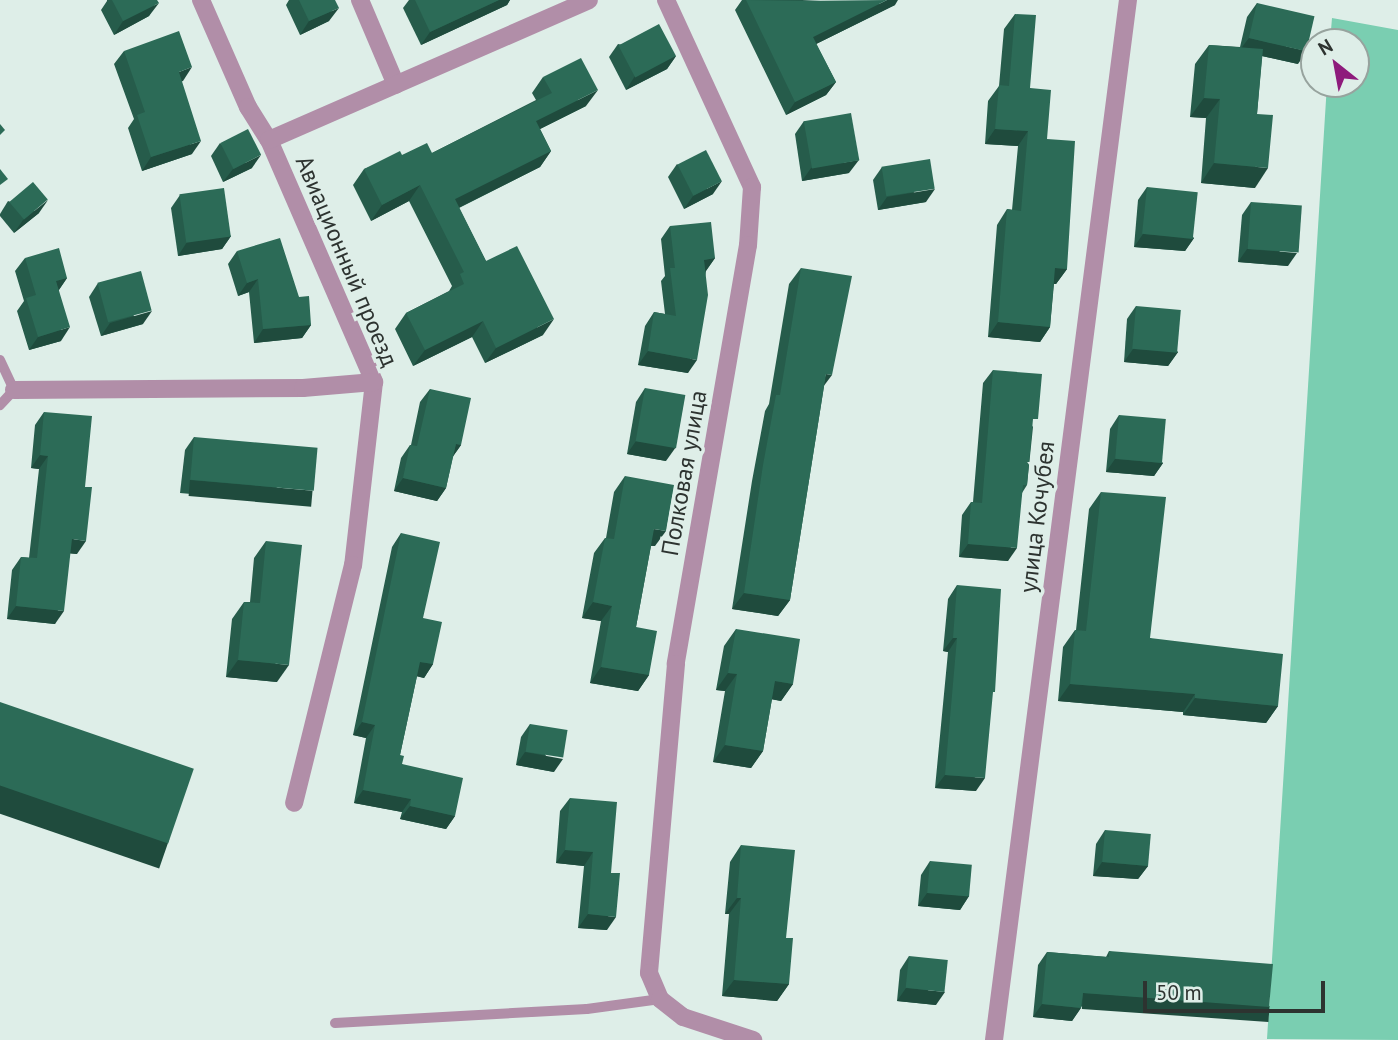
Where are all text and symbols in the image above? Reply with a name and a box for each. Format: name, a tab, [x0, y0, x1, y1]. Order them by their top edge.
north arrow	[1300, 28, 1370, 98]
text: N	[1314, 33, 1337, 60]
street label: Авиационный проезд	[290, 151, 404, 371]
street label: Полковая улица	[655, 388, 713, 558]
street label: улица Кочубея	[1013, 439, 1061, 595]
scale bar	[1146, 967, 1328, 1011]
text: 50 m	[1156, 979, 1202, 1006]

